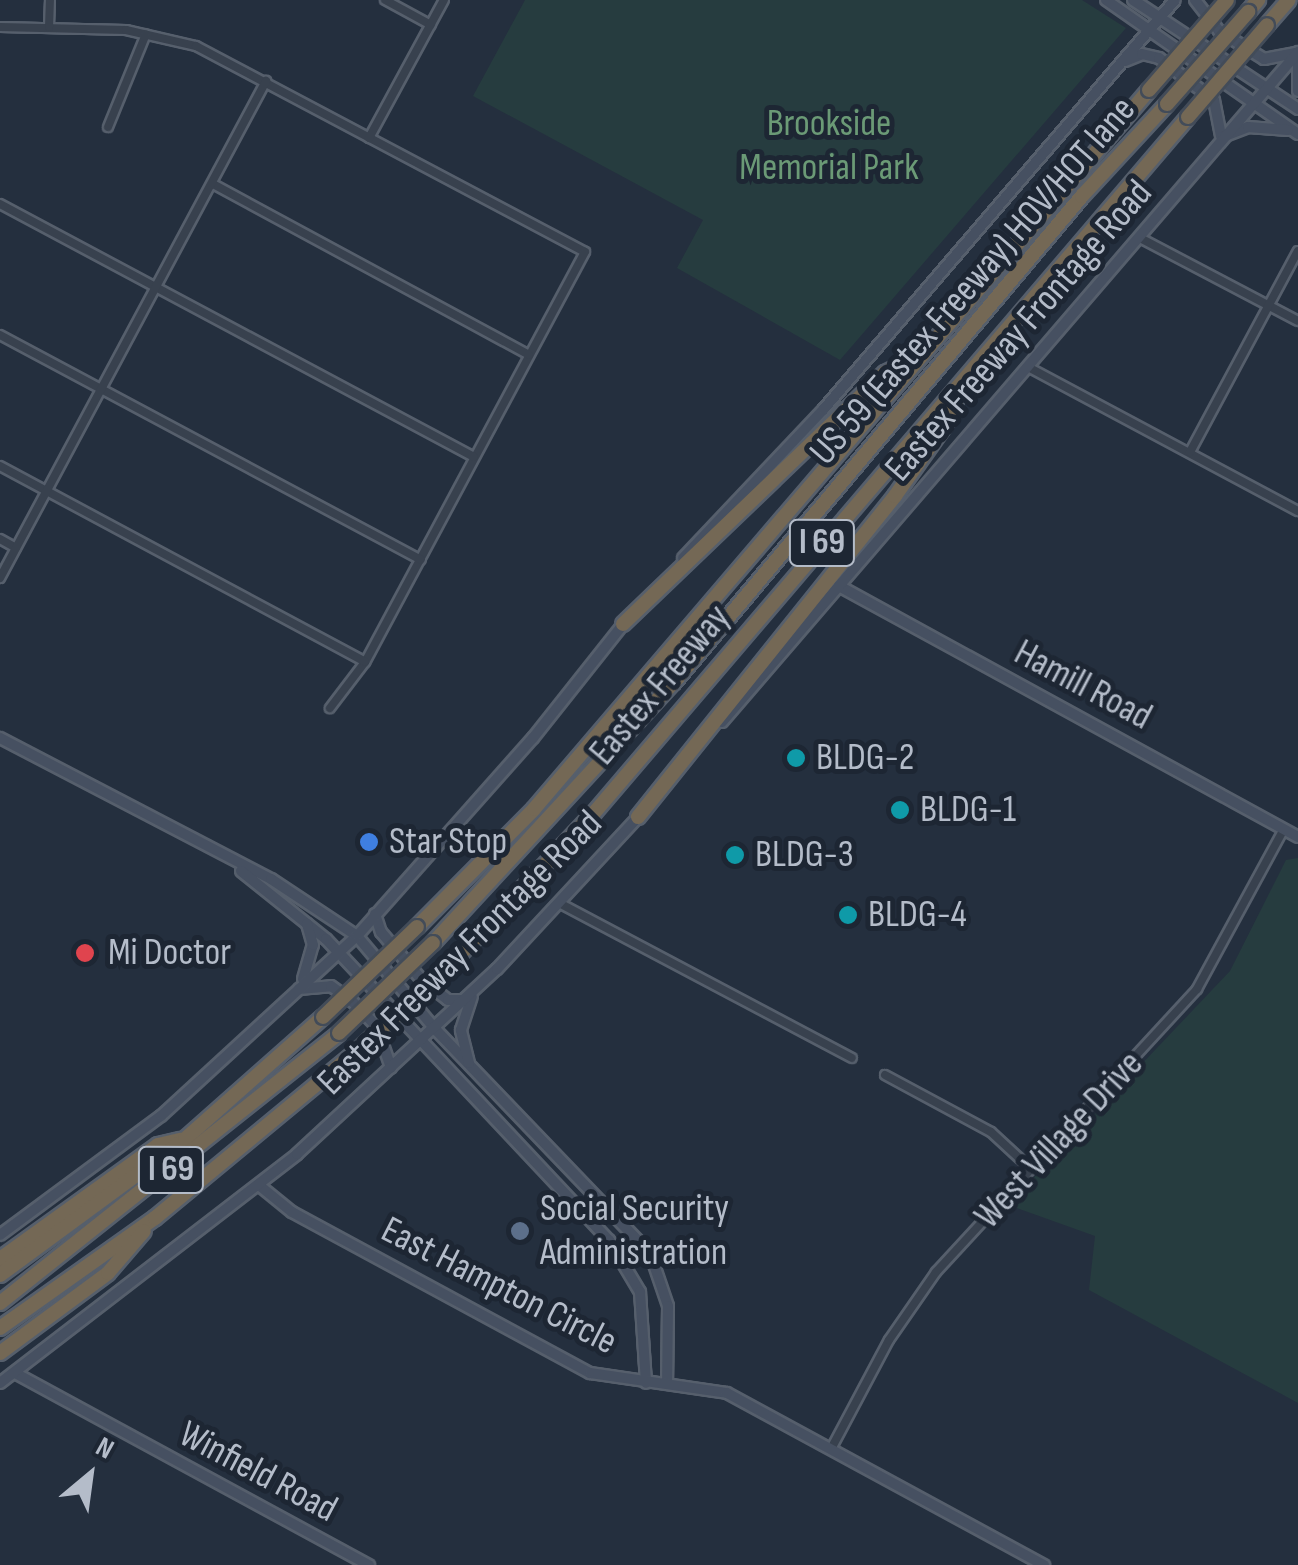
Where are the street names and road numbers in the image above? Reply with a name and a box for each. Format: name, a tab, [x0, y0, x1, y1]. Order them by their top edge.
street label: US 59 (Eastex Freeway) HOV/HOT lane	[801, 88, 1145, 474]
street label: Eastex Freeway Frontage Road	[876, 171, 1162, 491]
road number: I 69	[787, 513, 857, 573]
street label: Eastex Freeway	[580, 596, 740, 774]
street label: Hamill Road	[1007, 630, 1159, 740]
street label: Eastex Freeway Frontage Road	[308, 801, 612, 1105]
street label: West Village Drive	[965, 1042, 1153, 1238]
road number: I 69	[136, 1140, 206, 1200]
street label: East Hampton Circle	[374, 1207, 624, 1365]
street label: Winfield Road	[171, 1411, 345, 1533]

